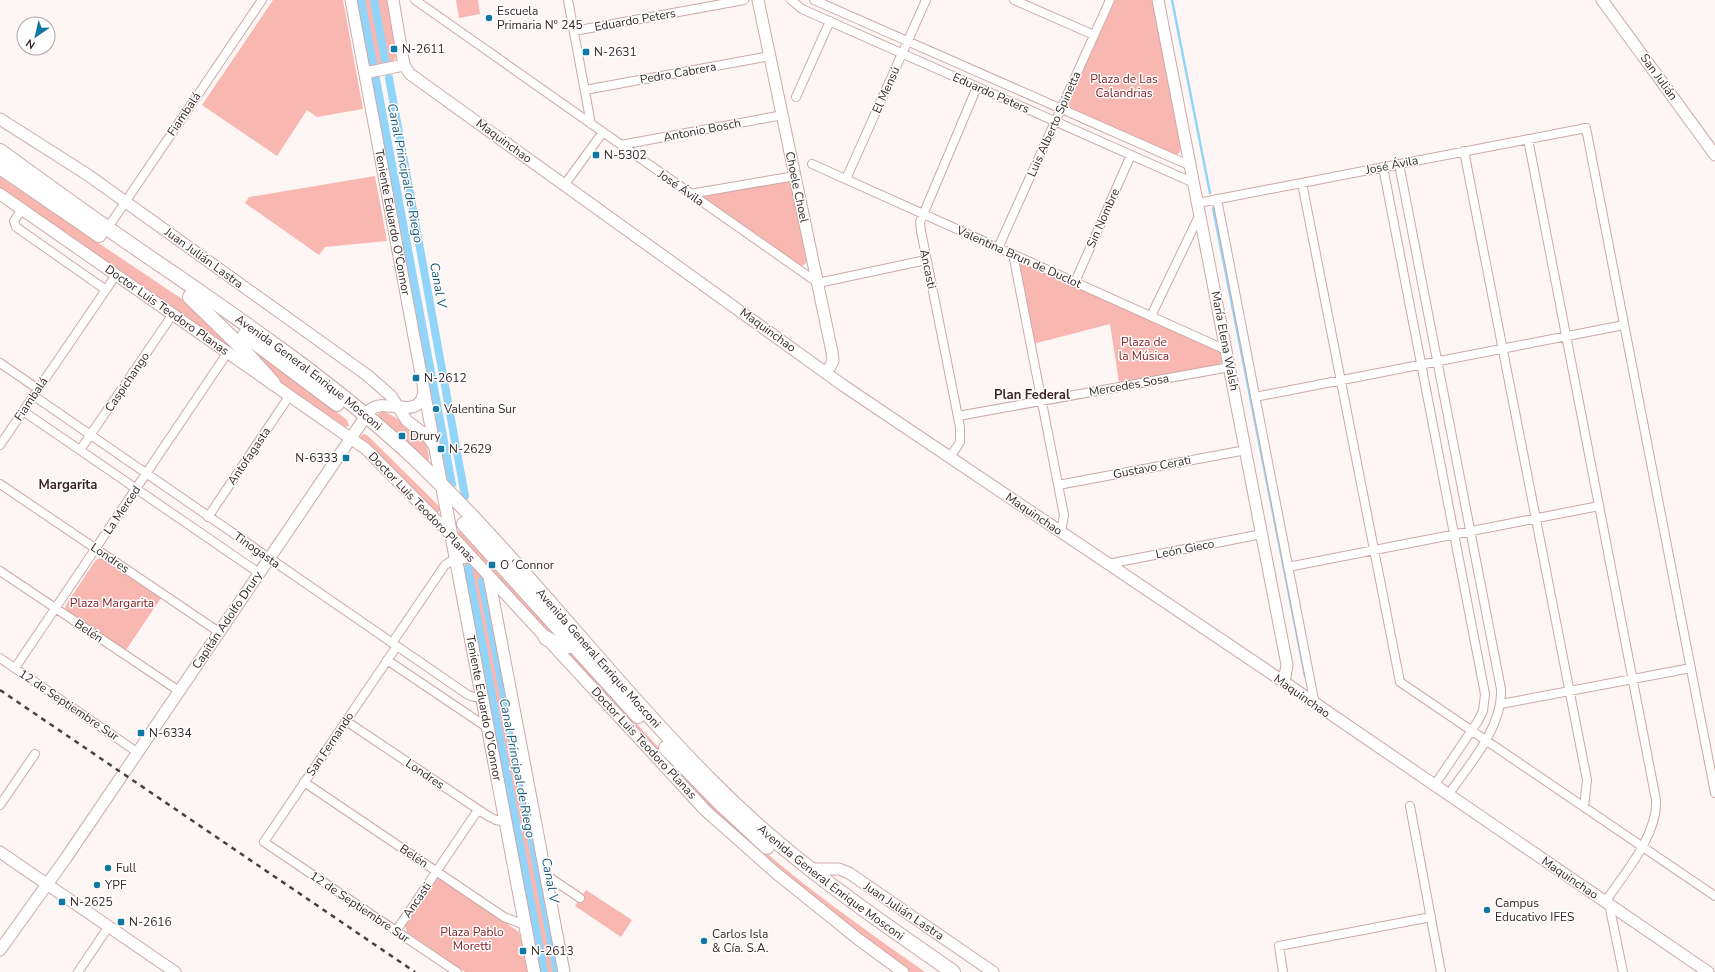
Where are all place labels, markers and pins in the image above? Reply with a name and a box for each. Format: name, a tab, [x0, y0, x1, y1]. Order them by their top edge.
place label: Escuela Primaria N° 245	[497, 3, 583, 33]
marker: Escuela Primaria N° 245	[484, 13, 494, 23]
place label: N-2611	[402, 41, 445, 57]
marker: N-2611	[389, 44, 399, 54]
place label: N-2631	[594, 44, 637, 60]
marker: N-2631	[581, 47, 591, 57]
place label: N-5302	[604, 147, 647, 163]
marker: N-5302	[591, 150, 601, 160]
place label: N-2612	[424, 370, 467, 386]
marker: N-2612	[411, 373, 421, 383]
place label: Valentina Sur	[443, 401, 517, 417]
marker: Valentina Sur	[431, 404, 441, 414]
place label: Drury	[410, 428, 442, 444]
marker: Drury	[397, 431, 407, 441]
place label: N-2629	[449, 441, 492, 457]
marker: N-2629	[436, 444, 446, 454]
place label: N-6333	[295, 450, 338, 466]
marker: N-6333	[341, 453, 351, 463]
place label: O´Connor	[500, 557, 555, 573]
marker: O´Connor	[487, 560, 497, 570]
place label: N-6334	[149, 725, 192, 741]
marker: N-6334	[136, 728, 146, 738]
place label: Full	[116, 860, 137, 876]
marker: Full	[103, 863, 113, 873]
place label: YPF	[104, 877, 127, 893]
marker: YPF	[92, 880, 102, 890]
place label: N-2625	[70, 894, 113, 910]
place label: Campus Educativo IFES	[1495, 895, 1574, 925]
marker: N-2625	[57, 897, 67, 907]
marker: Campus Educativo IFES	[1482, 905, 1492, 915]
place label: N-2616	[129, 914, 172, 930]
marker: N-2616	[116, 917, 126, 927]
place label: Carlos Isla & Cía. S.A.	[712, 926, 768, 956]
marker: Carlos Isla & Cía. S.A.	[699, 936, 709, 946]
place label: N-2613	[531, 943, 574, 959]
marker: N-2613	[518, 946, 528, 956]

